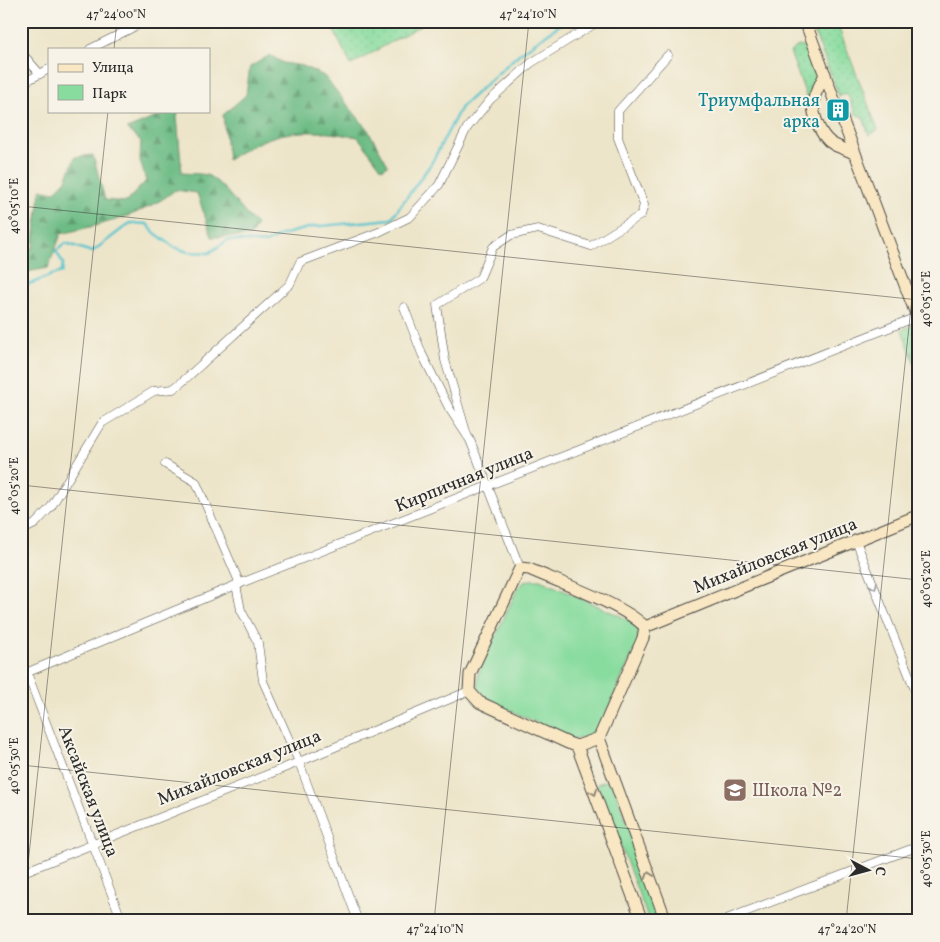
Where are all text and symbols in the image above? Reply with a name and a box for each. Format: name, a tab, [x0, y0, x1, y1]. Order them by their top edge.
text: 47°24'00"N	[86, 7, 146, 23]
text: 47°24'10"N	[499, 7, 557, 23]
legend	[48, 48, 210, 112]
text: Улица	[92, 58, 134, 79]
text: Парк	[92, 84, 127, 105]
place label: Триумфальная арка	[698, 89, 820, 135]
building icon: Триумфальная арка	[825, 97, 851, 123]
text: 40°05'10"E	[7, 178, 23, 234]
text: 40°05'10"E	[919, 271, 935, 327]
street label: Кирпичная улица	[392, 441, 537, 520]
text: 40°05'20"E	[7, 457, 23, 515]
street label: Михайловская улица	[690, 512, 861, 601]
text: 40°05'20"E	[919, 550, 935, 608]
one-way arrow	[868, 581, 878, 590]
street label: Аксайская улица	[51, 722, 124, 861]
street label: Михайловская улица	[154, 724, 325, 813]
text: 40°05'30"E	[7, 737, 23, 795]
school or university icon: Школа №2	[722, 777, 748, 803]
place label: Школа №2	[752, 779, 842, 804]
one-way arrow	[588, 787, 598, 796]
text: 40°05'30"E	[919, 830, 935, 888]
north arrow	[842, 844, 892, 894]
text: С	[870, 866, 889, 877]
one-way arrow	[645, 871, 655, 880]
text: 47°24'10"N	[406, 922, 464, 938]
text: 47°24'20"N	[818, 922, 877, 938]

